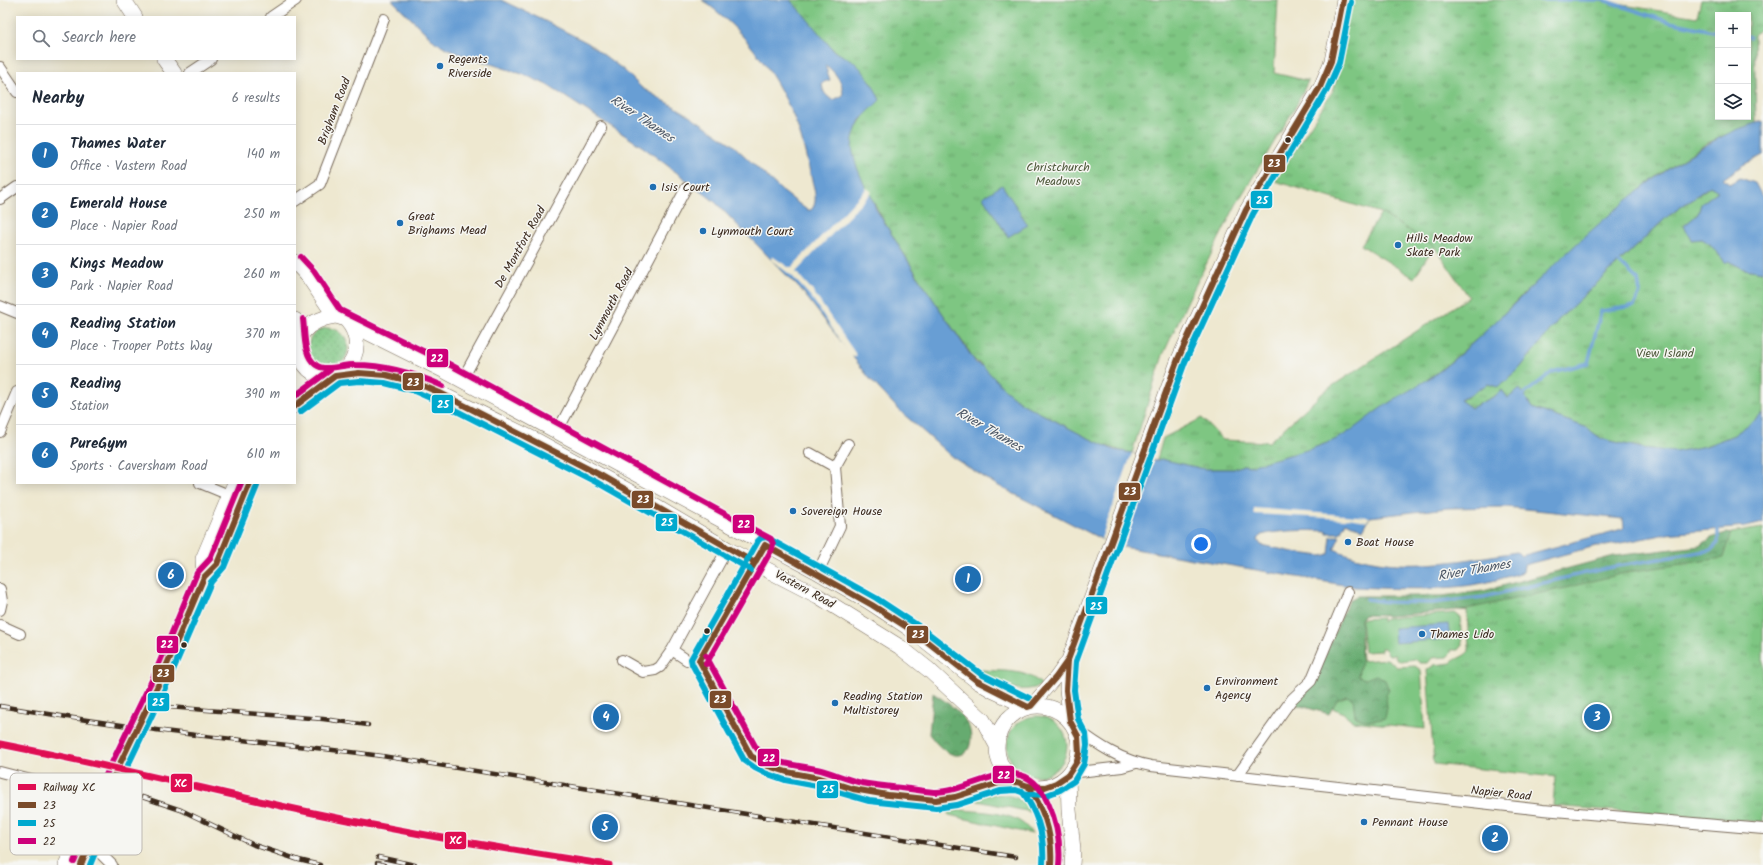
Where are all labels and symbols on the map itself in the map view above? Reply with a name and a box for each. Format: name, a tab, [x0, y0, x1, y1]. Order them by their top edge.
place label: Regents Riverside	[448, 50, 492, 83]
marker: Regents Riverside	[435, 61, 445, 71]
street label: Brigham Road	[313, 74, 356, 148]
water label: River Thames	[606, 90, 680, 149]
unlabelled marker	[1283, 135, 1293, 145]
line badge: 23	[1263, 154, 1286, 173]
text: 23	[1268, 155, 1280, 173]
park label: Christchurch Meadows	[1026, 158, 1090, 191]
place label: Isis Court	[661, 178, 710, 197]
marker: Isis Court	[648, 182, 658, 192]
line badge: 25	[1250, 190, 1273, 209]
text: 25	[1256, 192, 1269, 210]
street label: De Montfort Road	[490, 202, 551, 292]
place label: Great Brighams Mead	[408, 207, 487, 240]
marker: Great Brighams Mead	[395, 218, 405, 228]
place label: Lynmouth Court	[711, 222, 794, 241]
marker: Lynmouth Court	[698, 226, 708, 236]
place label: Hills Meadow Skate Park	[1406, 229, 1474, 262]
marker: Hills Meadow Skate Park	[1393, 240, 1403, 250]
street label: Lynmouth Road	[584, 264, 639, 344]
park label: View Island	[1636, 344, 1695, 363]
line badge: 22	[426, 348, 449, 368]
text: 22	[431, 350, 443, 368]
line badge: 23	[402, 372, 424, 391]
text: 23	[407, 374, 419, 392]
line badge: 25	[431, 394, 454, 414]
text: 25	[437, 396, 450, 414]
water label: River Thames	[952, 403, 1028, 458]
line badge: 23	[1118, 482, 1141, 501]
text: 23	[1124, 483, 1136, 501]
line badge: 23	[631, 490, 654, 509]
text: 23	[637, 491, 649, 509]
place label: Sovereign House	[801, 502, 883, 521]
marker: Sovereign House	[788, 506, 798, 516]
line badge: 25	[655, 513, 678, 532]
text: 25	[661, 514, 674, 532]
line badge: 22	[732, 514, 755, 534]
text: 22	[738, 516, 750, 534]
place label: Boat House	[1356, 533, 1415, 552]
your location	[1191, 534, 1211, 554]
marker: Boat House	[1343, 537, 1353, 547]
water label: River Thames	[1436, 554, 1514, 587]
pin: 6	[158, 560, 184, 590]
pin: 1	[955, 564, 981, 594]
street label: Vastern Road	[771, 565, 839, 614]
line badge: 25	[1085, 596, 1108, 615]
text: 25	[1090, 598, 1103, 616]
line badge: 23	[906, 625, 929, 644]
place label: Thames Lido	[1430, 625, 1494, 644]
unlabelled marker	[702, 626, 712, 636]
text: 23	[912, 626, 924, 644]
marker: Thames Lido	[1417, 629, 1427, 639]
line badge: 22	[156, 635, 179, 654]
text: 22	[161, 636, 173, 654]
unlabelled marker	[179, 640, 189, 650]
line badge: 23	[152, 664, 175, 683]
text: 23	[157, 665, 169, 683]
place label: Environment Agency	[1215, 672, 1278, 705]
marker: Environment Agency	[1202, 683, 1212, 693]
place label: Reading Station Multistorey	[843, 687, 923, 720]
line badge: 23	[709, 690, 732, 709]
text: 23	[714, 691, 726, 709]
line badge: 25	[147, 692, 170, 712]
text: 25	[152, 694, 165, 712]
marker: Reading Station Multistorey	[830, 698, 840, 708]
pin: 4	[593, 702, 619, 732]
pin: 3	[1584, 702, 1610, 732]
line badge: 22	[757, 748, 780, 767]
text: 22	[763, 750, 775, 768]
line badge: 22	[992, 765, 1015, 784]
text: 22	[998, 767, 1010, 785]
legend	[10, 773, 142, 855]
line badge: XC	[170, 773, 193, 793]
text: XC	[173, 775, 188, 793]
text: Railway XC	[43, 779, 96, 797]
line badge: 25	[816, 780, 839, 799]
text: 25	[822, 781, 835, 799]
street label: Napier Road	[1470, 781, 1533, 806]
text: 23	[43, 797, 56, 815]
pin: 5	[592, 812, 618, 842]
place label: Pennant House	[1372, 813, 1449, 832]
text: 25	[43, 815, 56, 833]
marker: Pennant House	[1359, 817, 1369, 827]
pin: 2	[1482, 823, 1508, 853]
line badge: XC	[444, 831, 467, 850]
text: XC	[448, 832, 463, 850]
text: 22	[43, 833, 56, 851]

